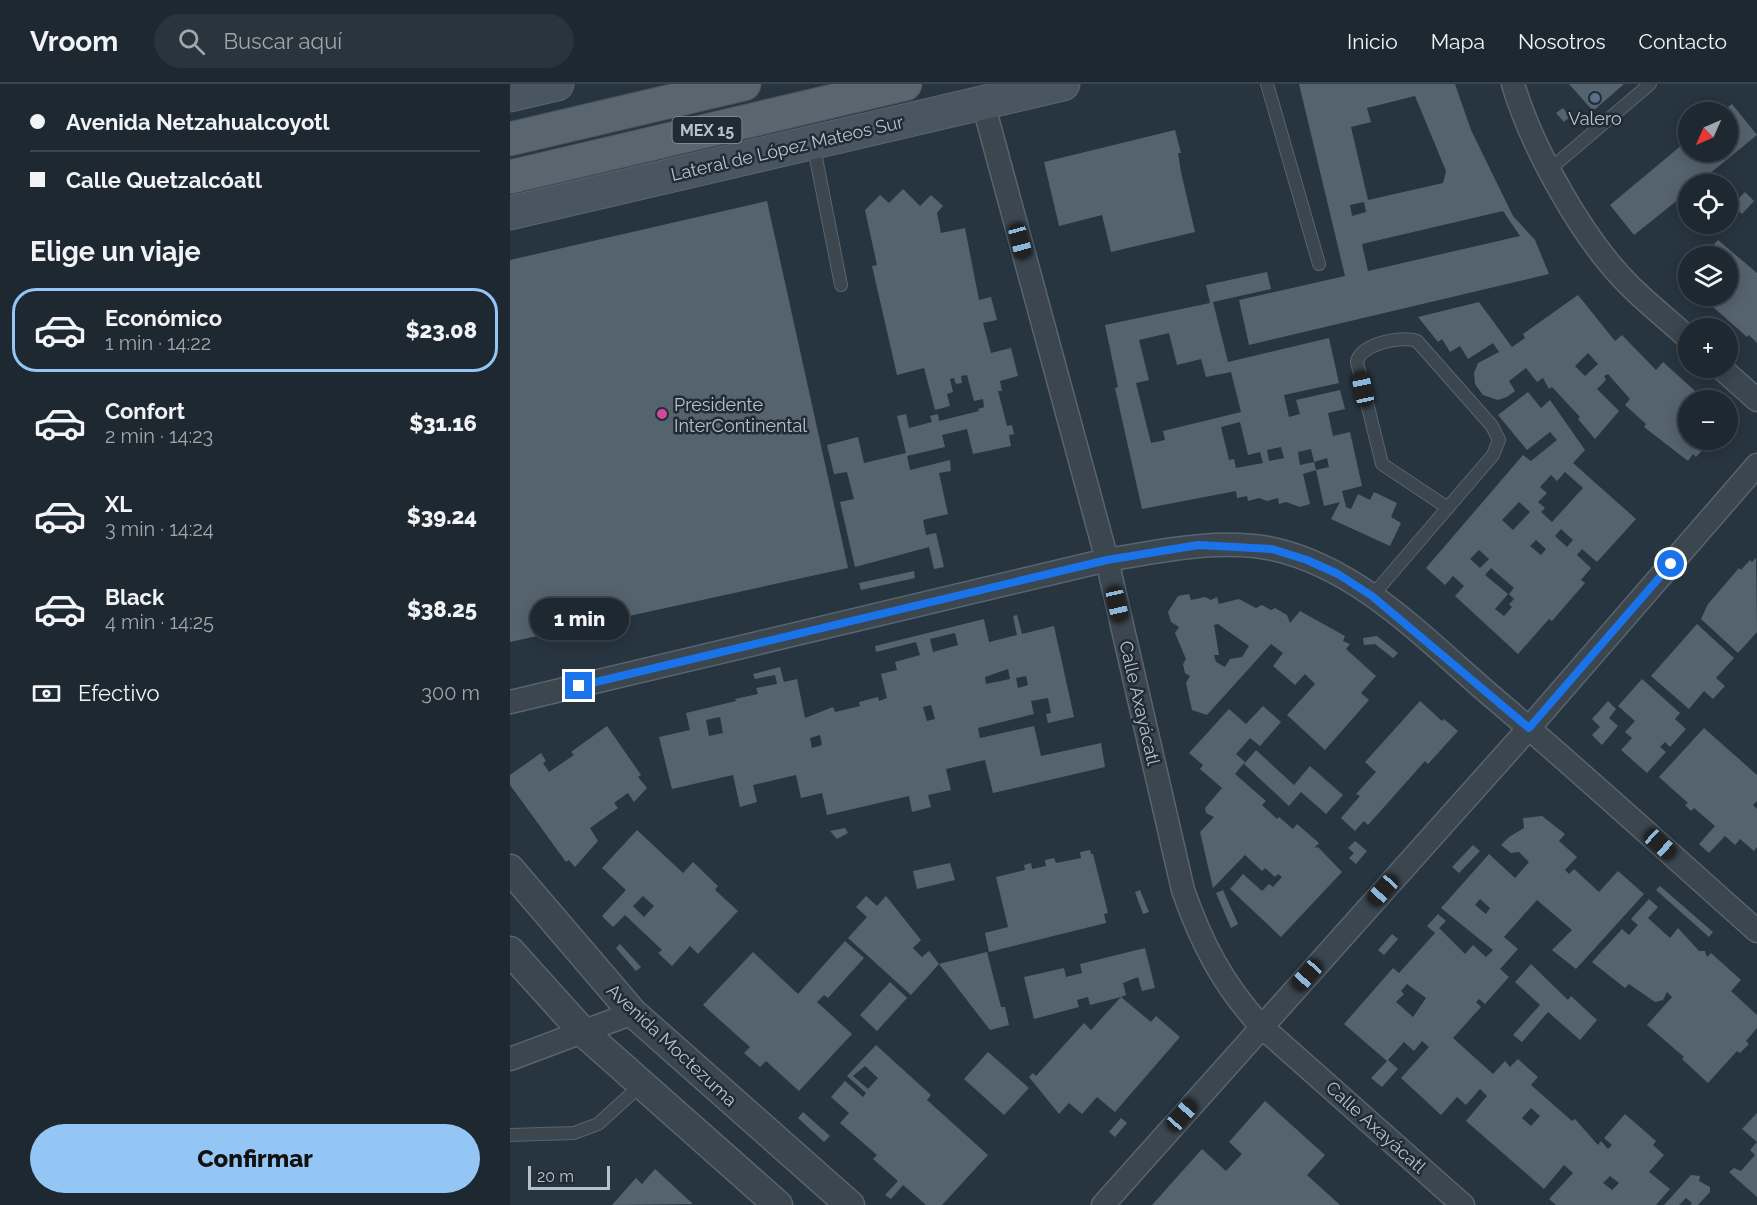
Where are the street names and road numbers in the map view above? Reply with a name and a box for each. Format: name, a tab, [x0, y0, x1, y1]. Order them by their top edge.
street label: Lateral de López Mateos Sur	[669, 111, 906, 185]
road number: MEX 15	[672, 117, 742, 143]
street label: Calle Axayácatl	[1115, 639, 1165, 767]
street label: Avenida Moctezuma	[603, 979, 741, 1111]
street label: Calle Axayácatl	[1322, 1077, 1430, 1177]

